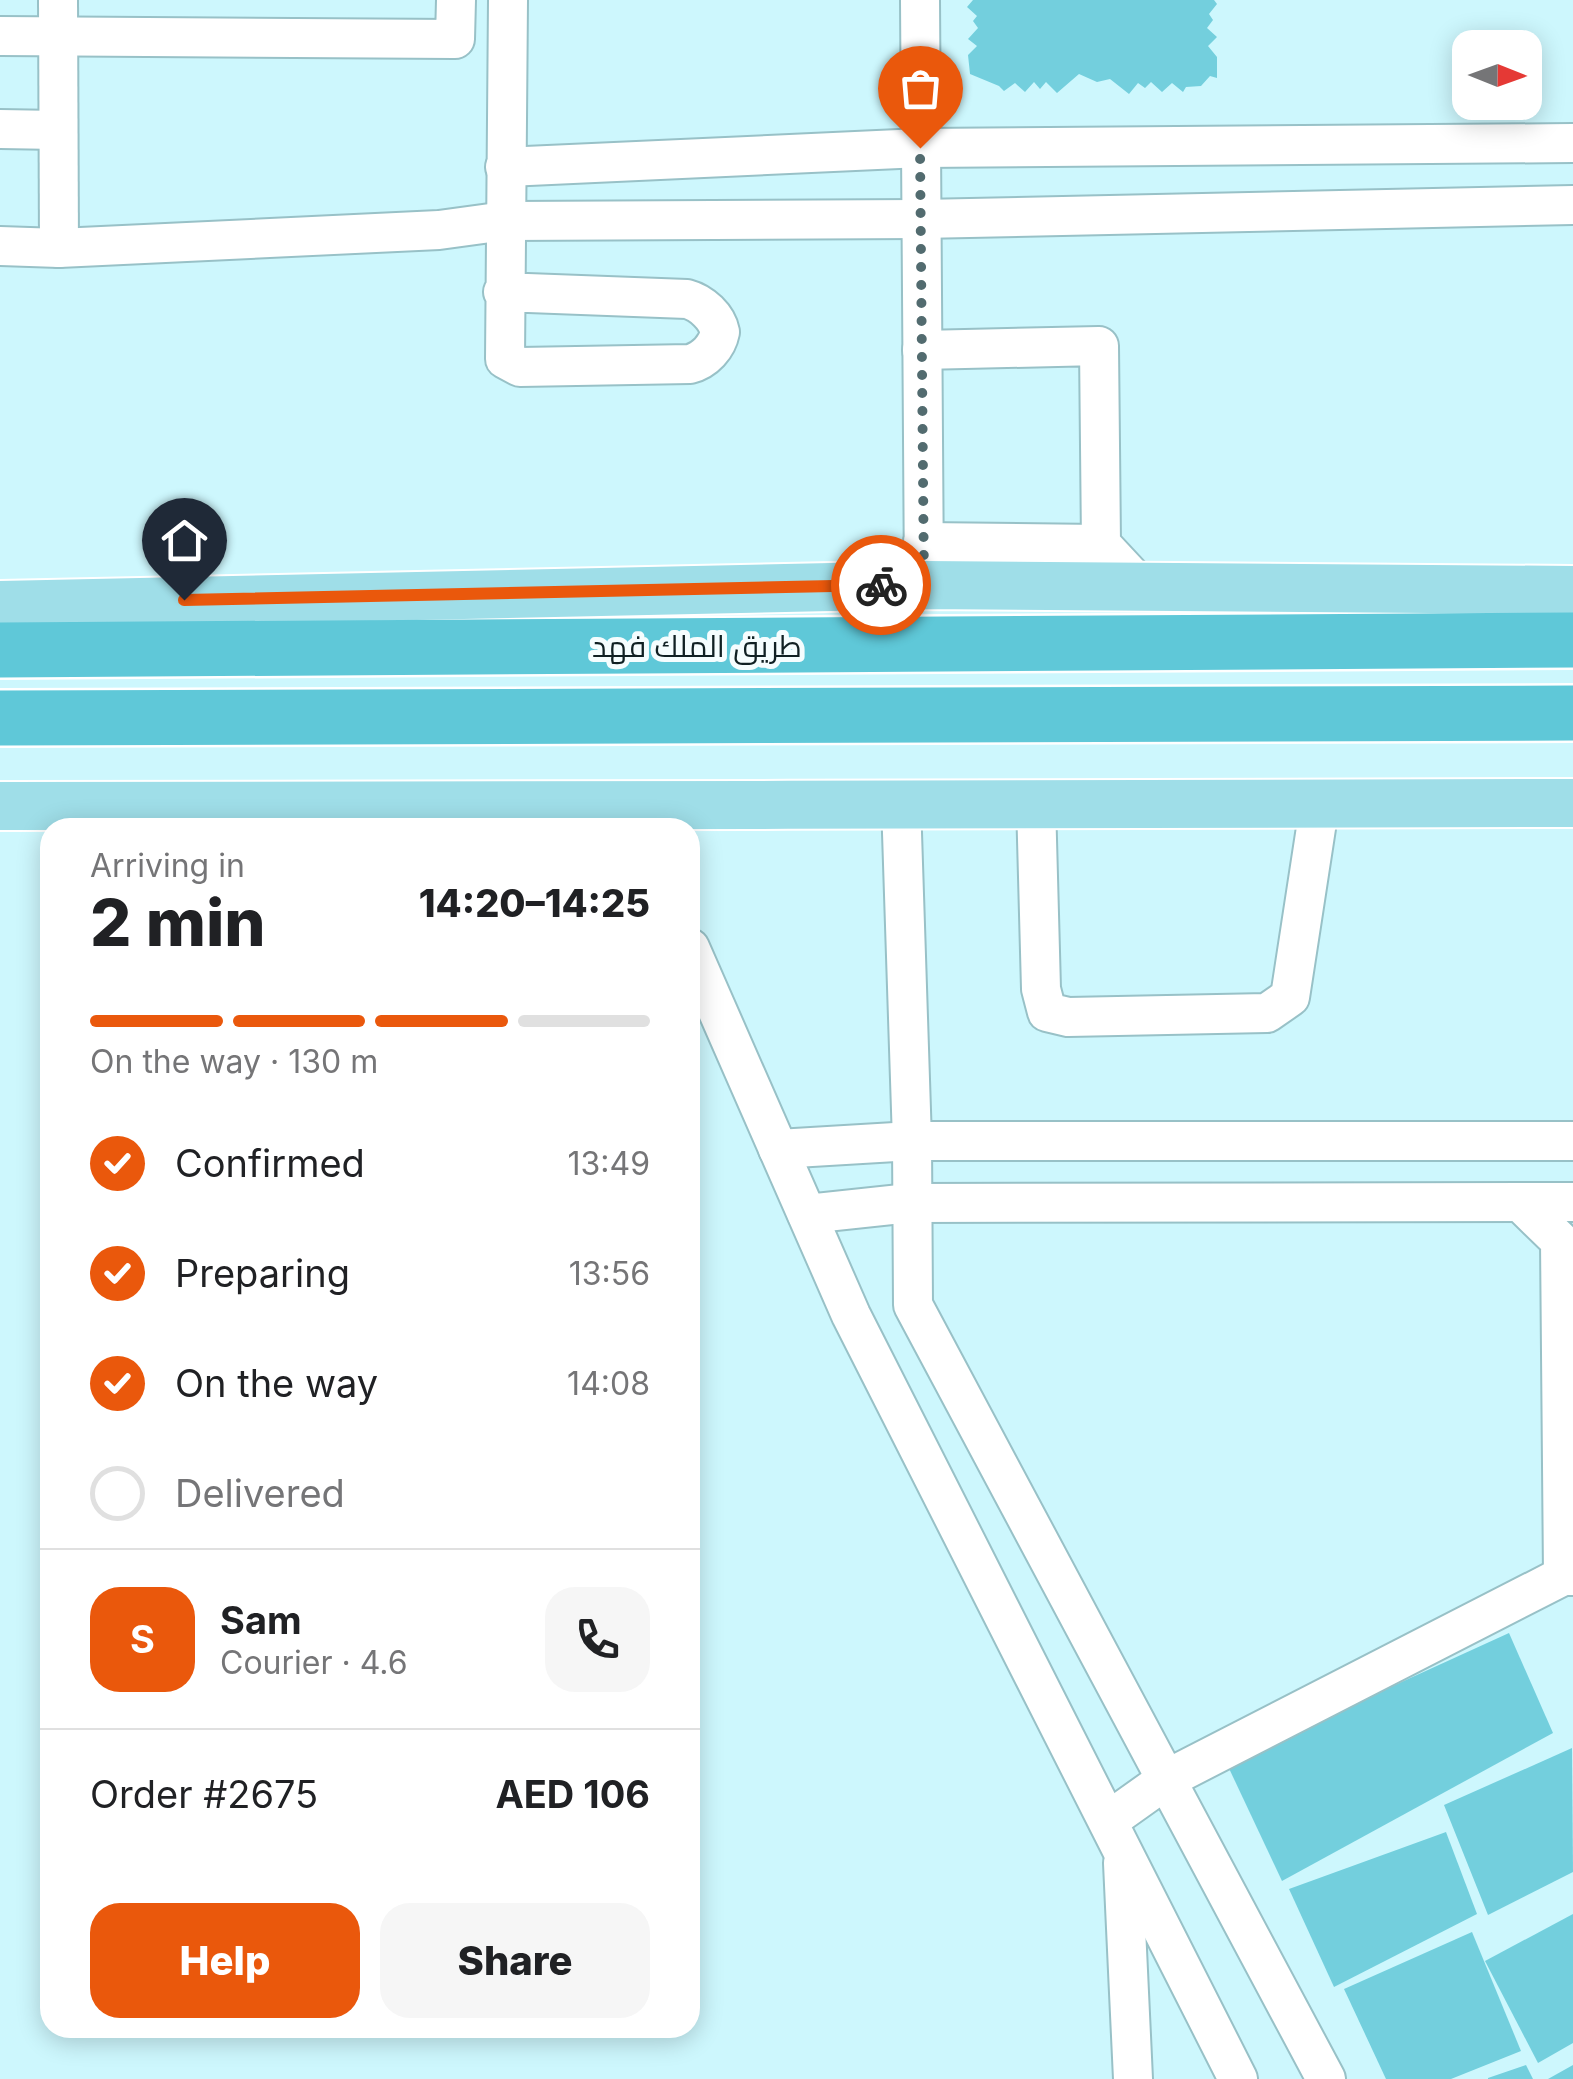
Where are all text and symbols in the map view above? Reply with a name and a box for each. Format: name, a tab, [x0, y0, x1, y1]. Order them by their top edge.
north arrow	[1452, 30, 1542, 120]
map controls	[1452, 30, 1542, 120]
pin	[878, 46, 963, 149]
icon: bag	[893, 61, 948, 116]
pin	[142, 498, 227, 601]
icon: home	[157, 513, 212, 568]
courier	[831, 535, 931, 635]
icon: bike	[854, 558, 909, 613]
street label: طريق الملك فهد	[592, 628, 802, 665]
text: Arriving in	[90, 846, 245, 885]
text: 14:20–14:25	[419, 880, 650, 926]
text: 2 min	[90, 883, 266, 962]
text: On the way · 130 m	[90, 1042, 378, 1081]
icon: check	[90, 1136, 145, 1191]
text: Confirmed	[175, 1140, 365, 1186]
text: 13:49	[567, 1144, 650, 1183]
icon: check	[90, 1246, 145, 1301]
text: Preparing	[175, 1250, 350, 1296]
text: 13:56	[569, 1254, 650, 1293]
icon: check	[90, 1356, 145, 1411]
text: On the way	[175, 1360, 378, 1406]
text: 14:08	[567, 1364, 650, 1403]
text: Delivered	[175, 1470, 345, 1516]
button: phone	[545, 1587, 650, 1692]
text: Sam	[220, 1597, 302, 1643]
text: S	[130, 1616, 155, 1662]
text: Courier · 4.6	[220, 1643, 408, 1682]
text: Order #2675	[90, 1771, 318, 1817]
text: AED 106	[495, 1771, 650, 1817]
button: Help	[90, 1903, 360, 2018]
button: Share	[380, 1903, 650, 2018]

